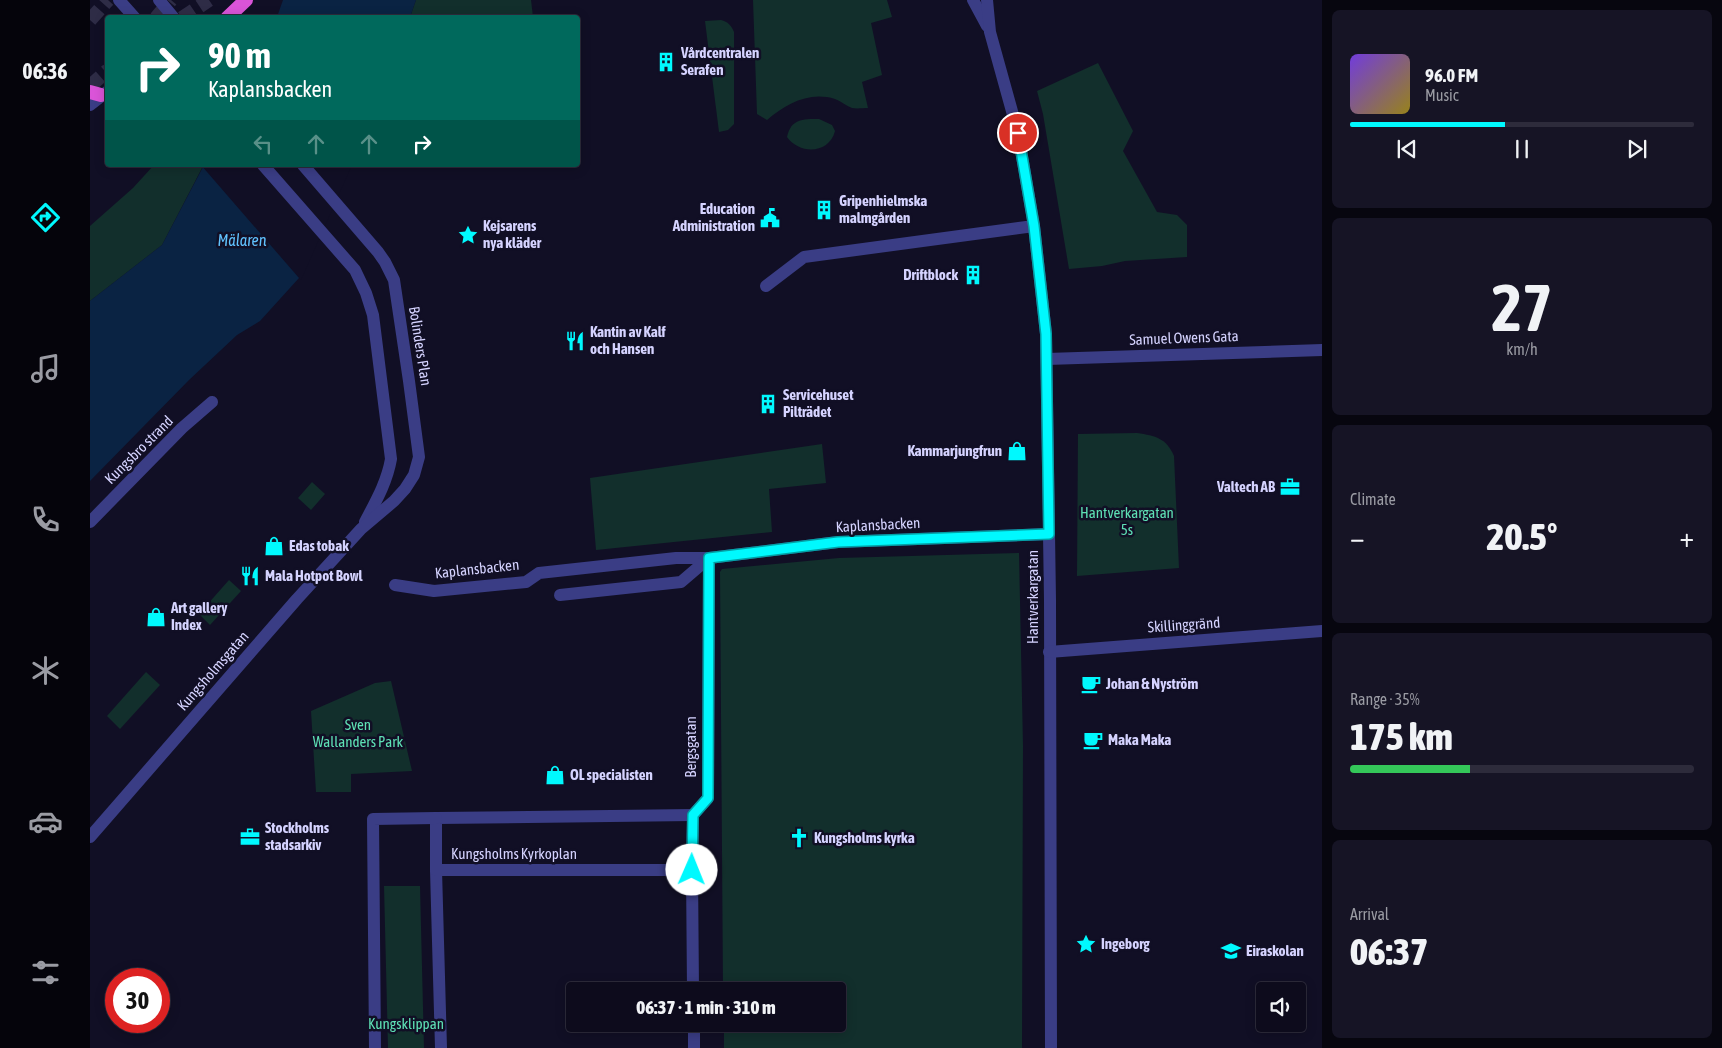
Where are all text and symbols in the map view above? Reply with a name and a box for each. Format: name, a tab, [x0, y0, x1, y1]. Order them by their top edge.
icon: right	[125, 35, 190, 100]
text: 90 m	[208, 35, 271, 75]
place label: Vårdcentralen Serafen	[680, 44, 759, 78]
building icon: Vårdcentralen Serafen	[655, 51, 677, 73]
text: 06:36	[22, 58, 68, 84]
text: 96.0 FM	[1425, 64, 1478, 86]
text: Kaplansbacken	[208, 76, 332, 102]
text: Music	[1425, 86, 1459, 104]
pin	[997, 112, 1039, 154]
icon: arrive	[1004, 119, 1032, 147]
icon: left	[249, 130, 277, 158]
icon: ahead	[302, 130, 330, 158]
icon: ahead	[355, 130, 383, 158]
icon: right	[408, 130, 436, 158]
icon: previous	[1393, 135, 1421, 163]
icon: pause	[1508, 135, 1536, 163]
icon: next	[1623, 135, 1651, 163]
place label: Gripenhielmska malmgården	[839, 192, 927, 226]
building icon: Gripenhielmska malmgården	[813, 199, 835, 221]
icon: directions	[28, 200, 63, 235]
place label: Education Administration	[672, 200, 755, 234]
public building icon: Education Administration	[759, 207, 781, 229]
place label: Kejsarens nya kläder	[483, 217, 542, 251]
place icon: Kejsarens nya kläder	[457, 224, 479, 246]
water label: Mälaren	[218, 231, 267, 249]
building icon: Driftblock	[962, 264, 984, 286]
place label: Driftblock	[903, 266, 958, 283]
text: 27	[1491, 270, 1553, 345]
street label: Bolinders Plan	[406, 305, 435, 387]
place label: Kantin av Kalf och Hansen	[590, 323, 667, 357]
street label: Samuel Owens Gata	[1129, 327, 1239, 348]
restaurant icon: Kantin av Kalf och Hansen	[564, 330, 586, 352]
text: km/h	[1506, 340, 1538, 358]
icon: music	[28, 351, 63, 386]
place label: Servicehuset Pilträdet	[783, 386, 854, 420]
building icon: Servicehuset Pilträdet	[757, 393, 779, 415]
street label: Kungsbro strand	[101, 412, 176, 487]
shop icon: Kammarjungfrun	[1006, 440, 1028, 462]
place label: Kammarjungfrun	[907, 442, 1002, 459]
office icon: Valtech AB	[1279, 476, 1301, 498]
place label: Valtech AB	[1216, 478, 1276, 495]
text: Climate	[1350, 490, 1396, 508]
icon: phone	[28, 502, 63, 537]
park label: Hantverkargatan 5s	[1080, 504, 1174, 538]
street label: Kaplansbacken	[835, 514, 921, 535]
text: 20.5°	[1487, 515, 1557, 558]
text: −	[1350, 521, 1365, 553]
text: +	[1679, 521, 1694, 553]
shop icon: Edas tobak	[263, 535, 285, 557]
place label: Edas tobak	[289, 537, 349, 554]
street label: Hantverkargatan	[1024, 550, 1041, 644]
street label: Kaplansbacken	[434, 556, 520, 581]
restaurant icon: Mala Hotpot Bowl	[239, 565, 261, 587]
place label: Mala Hotpot Bowl	[265, 567, 364, 584]
place label: Art gallery Index	[170, 599, 228, 633]
shop icon: Art gallery Index	[145, 606, 167, 628]
street label: Skillinggränd	[1147, 613, 1221, 636]
street label: Kungsholmsgatan	[174, 628, 252, 714]
icon: climate	[28, 653, 63, 688]
cafe icon: Johan & Nyström	[1080, 673, 1102, 695]
place label: Johan & Nyström	[1105, 675, 1198, 692]
text: Range · 35%	[1350, 690, 1420, 708]
text: 175 km	[1350, 715, 1453, 758]
park label: Sven Wallanders Park	[313, 716, 404, 750]
street label: Bergsgatan	[682, 716, 699, 778]
cafe icon: Maka Maka	[1082, 729, 1104, 751]
place label: Maka Maka	[1108, 731, 1171, 748]
shop icon: OL specialisten	[544, 764, 566, 786]
place label: OL specialisten	[570, 766, 653, 783]
icon: car	[28, 804, 63, 839]
place label: Stockholms stadsarkiv	[265, 819, 330, 853]
office icon: Stockholms stadsarkiv	[239, 826, 261, 848]
church icon: Kungsholms kyrka	[788, 827, 810, 849]
place label: Kungsholms kyrka	[814, 829, 915, 846]
position arrow	[665, 843, 717, 895]
street label: Kungsholms Kyrkoplan	[451, 845, 577, 862]
text: Arrival	[1350, 905, 1389, 923]
text: 06:37	[1350, 930, 1428, 973]
place icon: Ingeborg	[1075, 933, 1097, 955]
place label: Ingeborg	[1101, 935, 1150, 952]
school or university icon: Eiraskolan	[1220, 940, 1242, 962]
place label: Eiraskolan	[1246, 942, 1304, 959]
icon: filters	[28, 955, 63, 990]
speed limit sign: 30	[105, 968, 170, 1033]
map controls	[1256, 982, 1306, 1032]
button: sound	[1256, 982, 1306, 1032]
text: 06:37 · 1 min · 310 m	[636, 996, 776, 1018]
park label: Kungsklippan	[368, 1015, 444, 1032]

